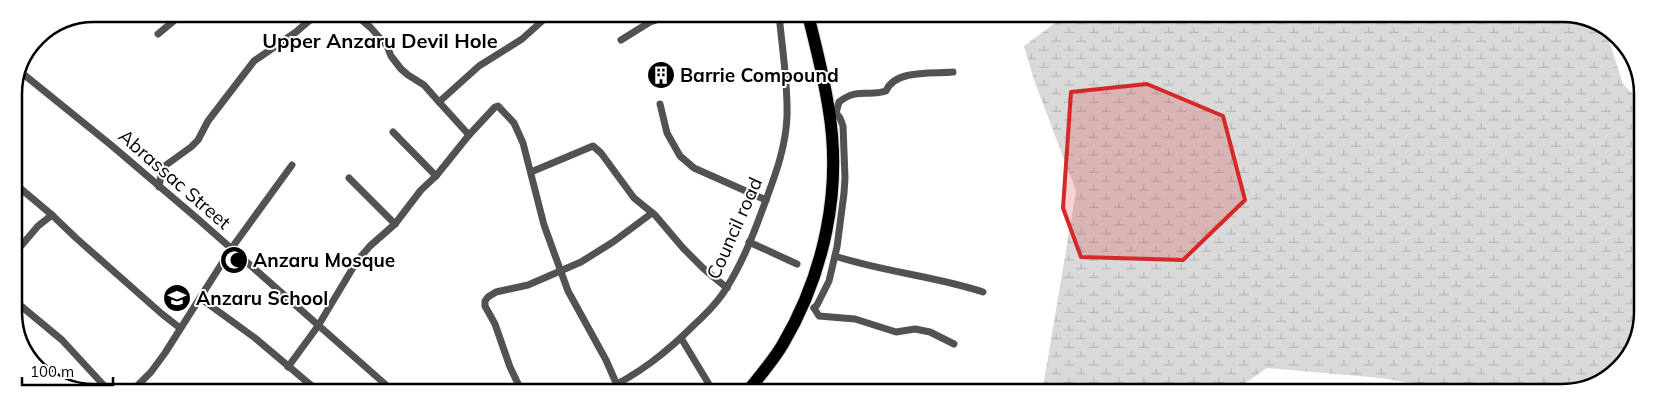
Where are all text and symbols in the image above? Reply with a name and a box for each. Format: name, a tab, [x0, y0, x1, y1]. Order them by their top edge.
district label: Upper Anzaru Devil Hole	[262, 28, 498, 53]
building icon: Barrie Compound	[646, 60, 676, 90]
place label: Barrie Compound	[680, 63, 839, 87]
street label: Abrassac Street	[114, 124, 236, 234]
street label: Council road	[701, 173, 767, 283]
mosque icon: Anzaru Mosque	[219, 245, 249, 275]
place label: Anzaru Mosque	[253, 248, 395, 272]
school or university icon: Anzaru School	[162, 283, 192, 313]
place label: Anzaru School	[196, 286, 328, 310]
scale bar	[22, 354, 114, 386]
text: 100 m	[30, 362, 74, 381]

